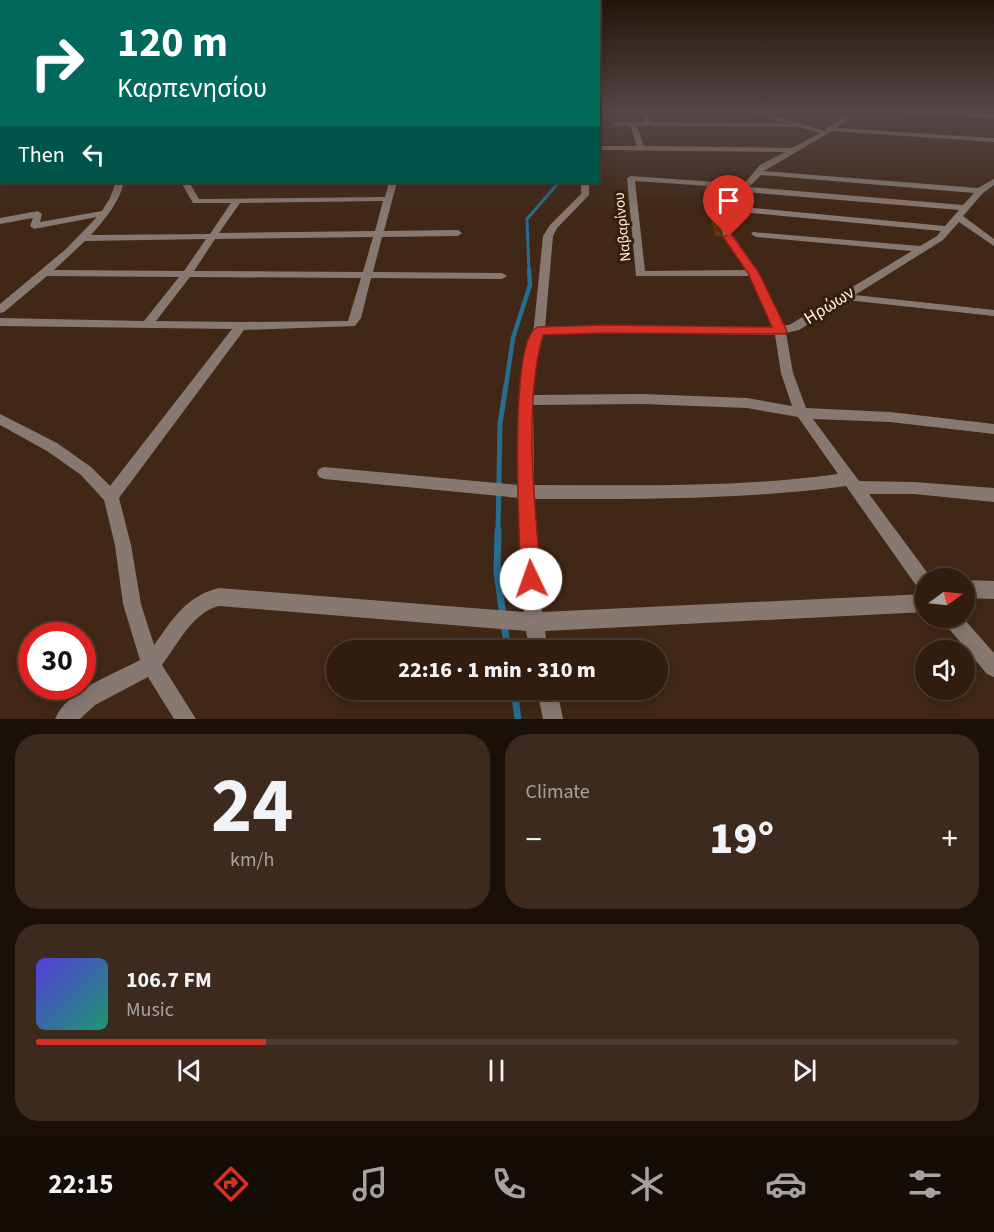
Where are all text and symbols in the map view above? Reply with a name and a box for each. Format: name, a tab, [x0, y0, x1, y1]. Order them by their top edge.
text: 120 m	[117, 13, 228, 73]
icon: right	[18, 24, 96, 102]
text: Καρπενησίου	[117, 69, 267, 108]
icon: left	[77, 138, 110, 171]
text: Then	[18, 139, 65, 171]
pin	[703, 175, 754, 237]
icon: arrive	[712, 184, 745, 217]
street label: Ναβαρίνου	[608, 191, 637, 263]
street label: Ηρώων	[799, 280, 860, 331]
position arrow	[499, 547, 563, 611]
north arrow	[915, 568, 975, 628]
map controls	[915, 568, 975, 700]
speed limit sign: 30	[18, 622, 96, 700]
button: sound	[915, 640, 975, 700]
text: 22:16 · 1 min · 310 m	[398, 654, 596, 686]
text: 24	[211, 751, 293, 862]
text: Climate	[526, 778, 590, 806]
text: 19°	[709, 807, 774, 871]
text: −	[526, 816, 542, 863]
text: +	[942, 816, 958, 863]
text: km/h	[230, 846, 274, 874]
text: 106.7 FM	[126, 964, 212, 996]
text: Music	[126, 996, 174, 1024]
icon: previous	[173, 1054, 206, 1087]
icon: pause	[480, 1054, 513, 1087]
icon: next	[788, 1054, 821, 1087]
icon: directions	[210, 1163, 252, 1205]
icon: music	[349, 1163, 391, 1205]
icon: phone	[488, 1163, 530, 1205]
icon: climate	[626, 1163, 668, 1205]
icon: car	[765, 1163, 807, 1205]
icon: filters	[904, 1163, 946, 1205]
text: 22:15	[48, 1165, 113, 1204]

